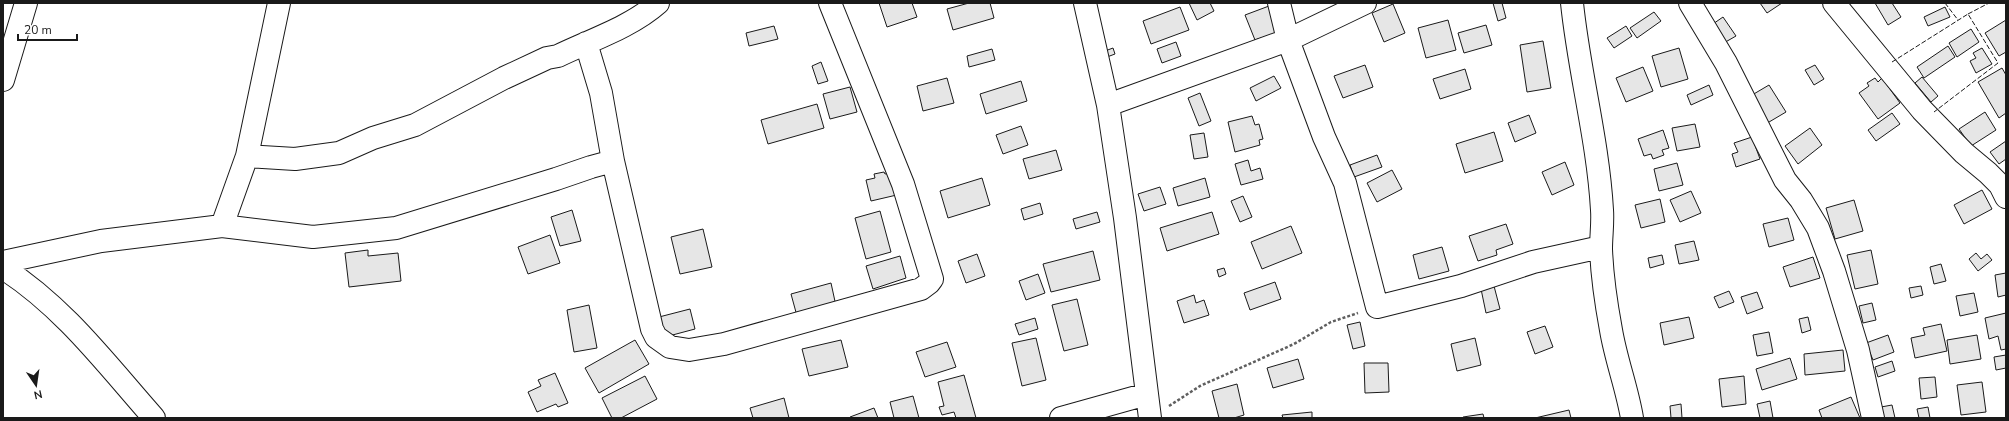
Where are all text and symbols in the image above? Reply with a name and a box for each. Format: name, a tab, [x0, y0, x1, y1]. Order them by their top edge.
scale bar	[18, 16, 77, 42]
text: 20 m	[24, 22, 52, 38]
north arrow	[16, 365, 56, 405]
text: N	[32, 386, 44, 402]

